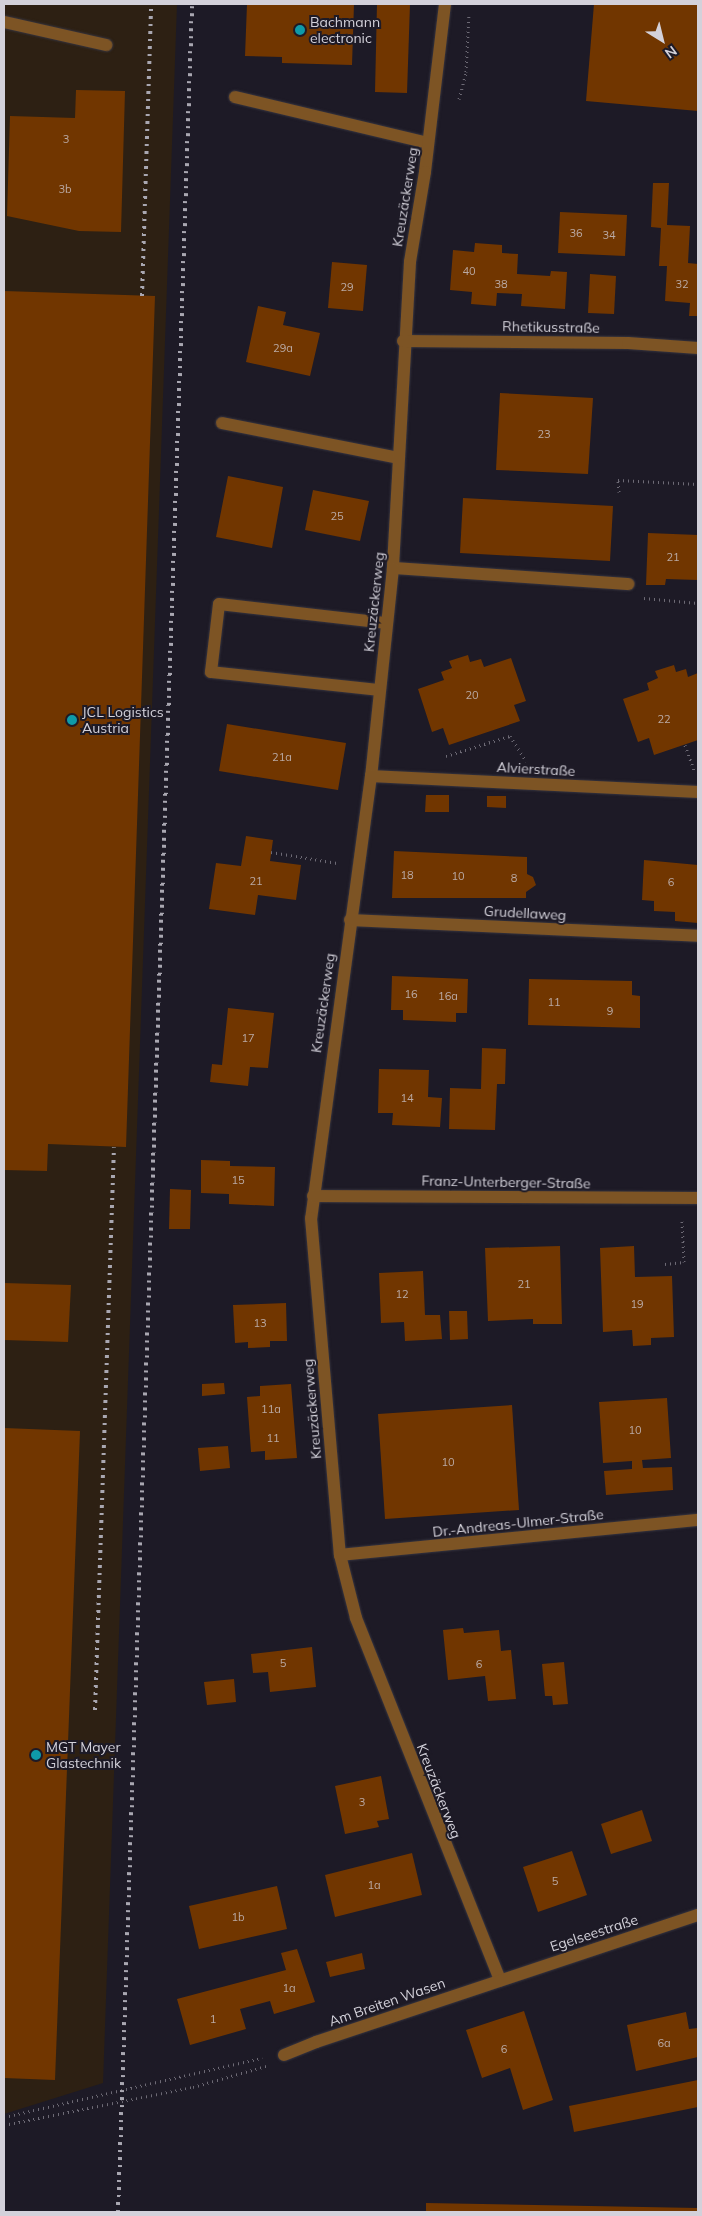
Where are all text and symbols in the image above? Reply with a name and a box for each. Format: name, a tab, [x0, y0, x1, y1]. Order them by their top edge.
place label: Bachmann electronic	[310, 14, 380, 46]
north arrow	[637, 15, 687, 65]
marker: Bachmann electronic	[294, 24, 306, 36]
text: N	[661, 42, 680, 63]
house number: 3	[63, 132, 69, 146]
street label: Kreuzäckerweg	[389, 146, 421, 248]
house number: 3b	[58, 182, 72, 196]
house number: 36	[569, 226, 583, 240]
house number: 34	[602, 228, 616, 242]
house number: 40	[462, 264, 476, 278]
house number: 38	[494, 277, 508, 291]
house number: 32	[675, 277, 689, 291]
house number: 29	[340, 280, 354, 294]
street label: Rhetikusstraße	[502, 318, 600, 336]
house number: 29a	[273, 341, 293, 355]
house number: 23	[537, 427, 551, 441]
house number: 25	[330, 509, 344, 523]
house number: 21	[666, 550, 680, 564]
street label: Kreuzäckerweg	[360, 551, 388, 653]
house number: 20	[465, 688, 479, 702]
place label: JCL Logistics Austria	[82, 704, 164, 736]
house number: 22	[657, 712, 671, 726]
marker: JCL Logistics Austria	[66, 714, 78, 726]
house number: 21a	[272, 750, 292, 764]
street label: Alvierstraße	[496, 759, 576, 779]
house number: 18	[400, 868, 414, 882]
house number: 10	[451, 869, 465, 883]
house number: 8	[511, 871, 517, 885]
house number: 21	[249, 874, 263, 888]
house number: 6	[668, 875, 674, 889]
street label: Grudellaweg	[483, 902, 567, 924]
street label: Kreuzäckerweg	[308, 952, 338, 1054]
house number: 16	[404, 987, 418, 1001]
house number: 16a	[438, 989, 458, 1003]
house number: 11	[547, 995, 561, 1009]
house number: 9	[607, 1004, 613, 1018]
house number: 17	[241, 1031, 255, 1045]
house number: 14	[400, 1091, 414, 1105]
street label: Franz-Unterberger-Straße	[421, 1172, 591, 1192]
house number: 15	[231, 1173, 245, 1187]
house number: 21	[517, 1277, 531, 1291]
house number: 12	[395, 1287, 409, 1301]
house number: 19	[630, 1297, 644, 1311]
house number: 13	[253, 1316, 267, 1330]
street label: Kreuzäckerweg	[299, 1358, 325, 1460]
house number: 11a	[261, 1402, 281, 1416]
house number: 10	[628, 1423, 642, 1437]
house number: 11	[266, 1431, 280, 1445]
house number: 10	[441, 1455, 455, 1469]
street label: Dr.-Andreas-Ulmer-Straße	[432, 1506, 604, 1540]
house number: 5	[280, 1656, 286, 1670]
house number: 6	[476, 1657, 482, 1671]
place label: MGT Mayer Glastechnik	[46, 1739, 121, 1771]
street label: Kreuzäckerweg	[413, 1741, 465, 1841]
marker: MGT Mayer Glastechnik	[30, 1749, 42, 1761]
house number: 3	[359, 1795, 365, 1809]
house number: 5	[552, 1874, 558, 1888]
house number: 1a	[367, 1878, 381, 1892]
house number: 1b	[231, 1910, 245, 1924]
street label: Egelseestraße	[548, 1911, 640, 1955]
street label: Am Breiten Wasen	[327, 1974, 447, 2030]
house number: 1a	[282, 1981, 296, 1995]
house number: 1	[210, 2012, 216, 2026]
house number: 6a	[657, 2036, 671, 2050]
house number: 6	[501, 2042, 507, 2056]

